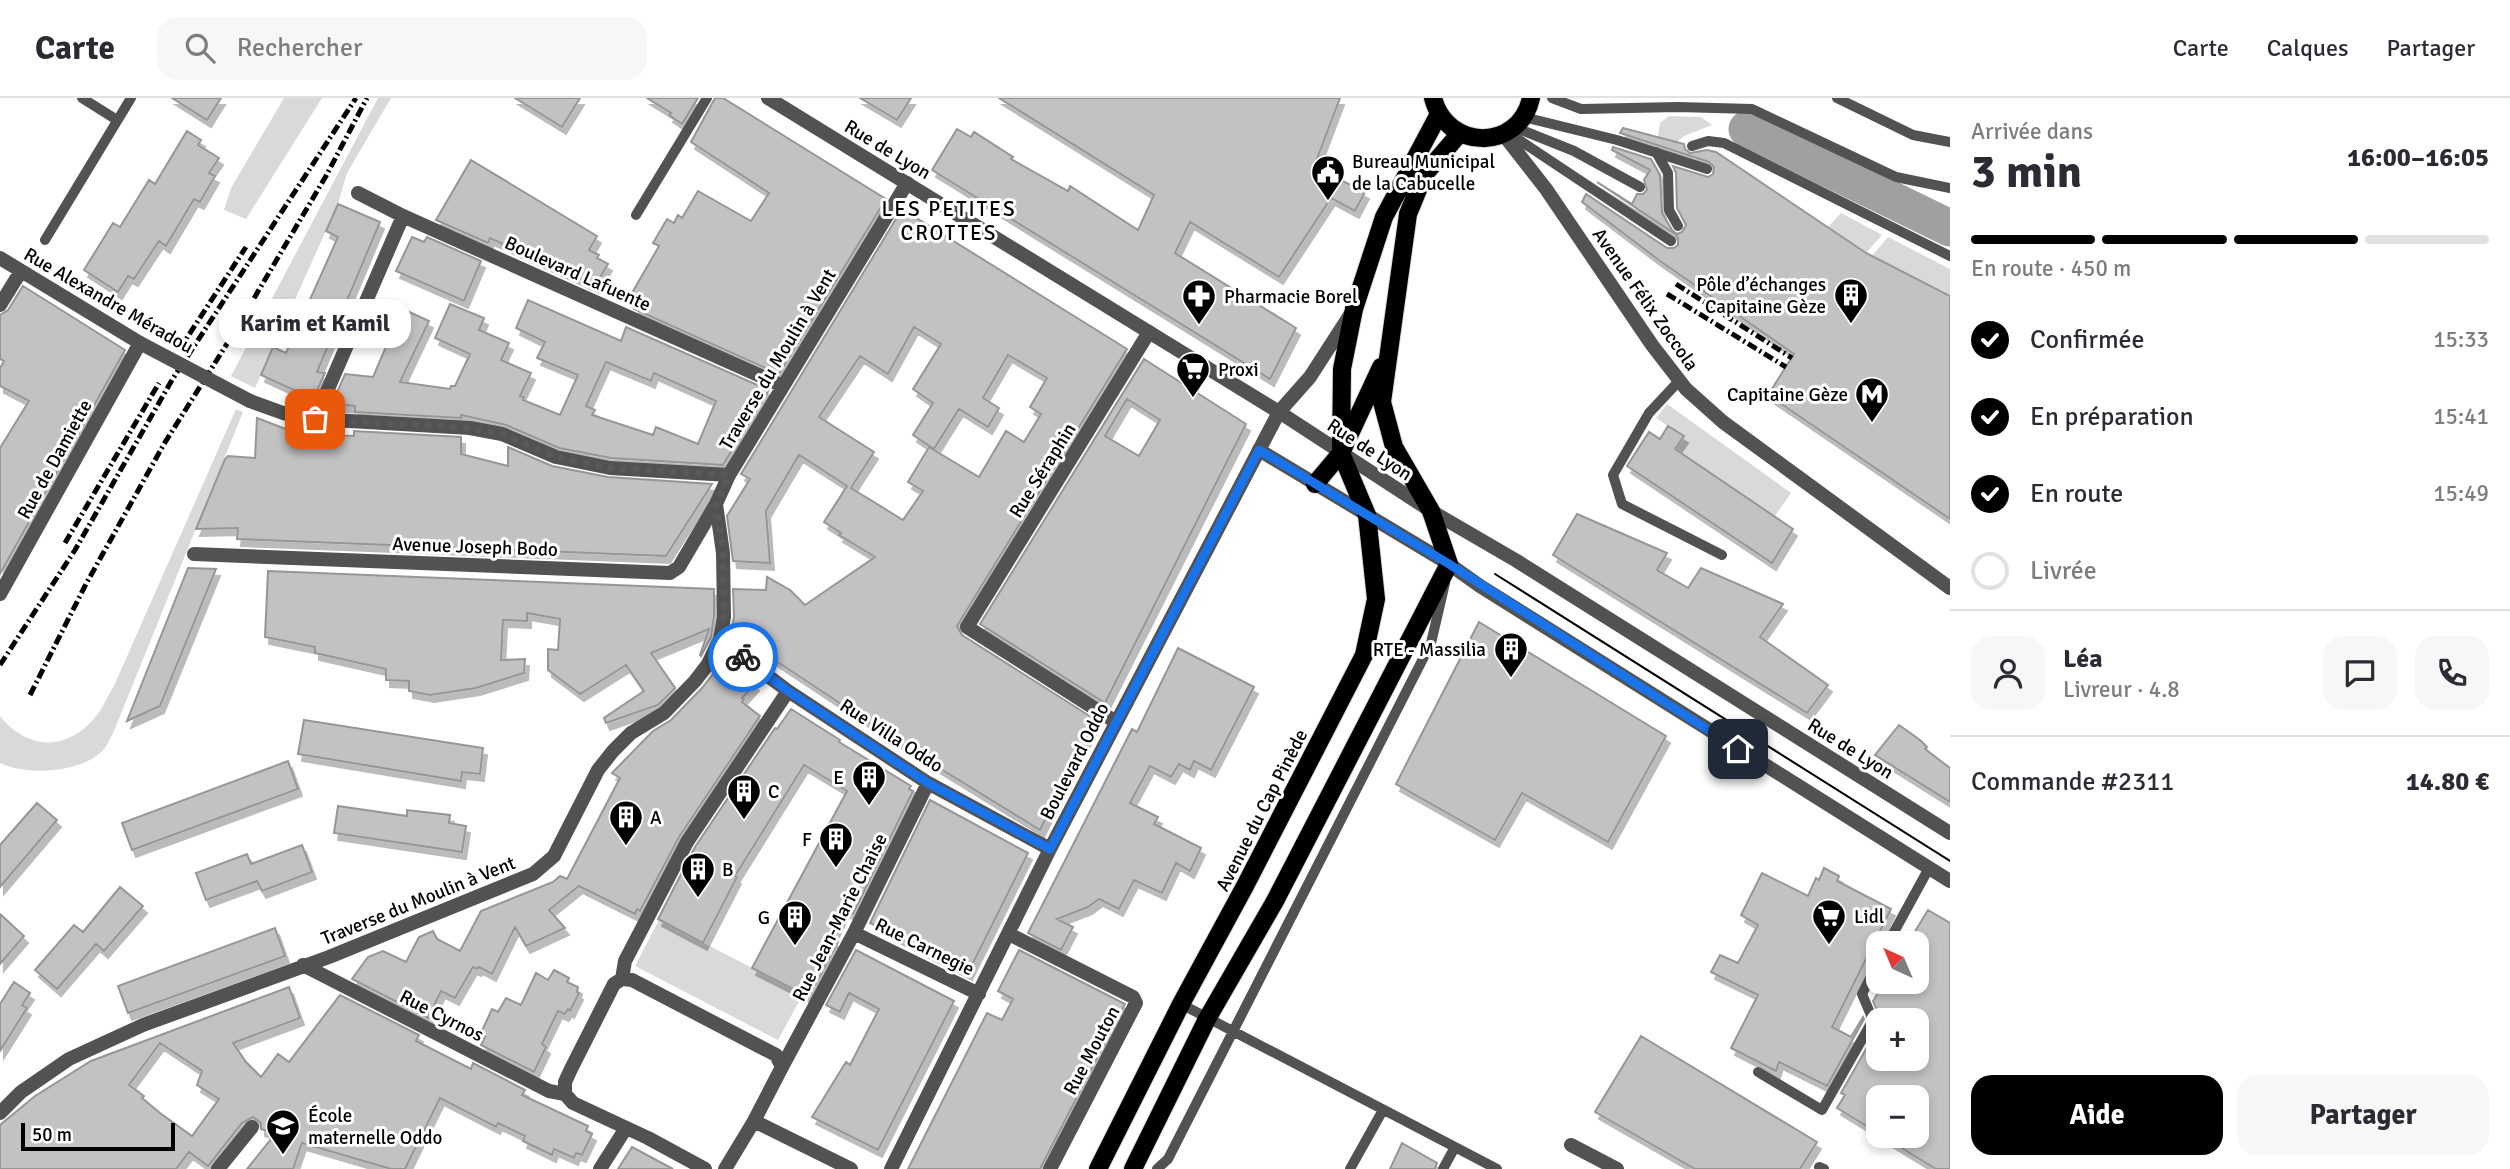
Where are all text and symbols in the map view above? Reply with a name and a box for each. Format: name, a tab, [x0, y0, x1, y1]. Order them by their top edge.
search box	[157, 17, 647, 80]
text: Carte	[35, 28, 115, 69]
icon: search	[181, 29, 219, 67]
text: Rechercher	[237, 32, 363, 64]
text: Carte	[2173, 33, 2229, 63]
text: Calques	[2267, 33, 2348, 63]
text: Partager	[2386, 33, 2475, 63]
street label: Rue de Lyon	[840, 115, 935, 185]
text: Arrivée dans	[1971, 117, 2093, 146]
text: 16:00–16:05	[2347, 142, 2489, 174]
text: 3 min	[1971, 144, 2082, 200]
place label: Bureau Municipal de la Cabucelle	[1352, 150, 1495, 196]
public building icon: Bureau Municipal de la Cabucelle	[1309, 153, 1347, 202]
district label: LES PETITES CROTTES	[881, 196, 1017, 246]
street label: Avenue Félix Zoccola	[1587, 224, 1703, 376]
street label: Boulevard Lafuente	[501, 231, 655, 317]
street label: Rue Alexandre Méradou	[19, 242, 198, 359]
text: En route · 450 m	[1971, 254, 2131, 283]
street label: Traverse du Moulin à Vent	[714, 264, 842, 455]
place label: Pôle d’échanges Capitaine Gèze	[1696, 273, 1826, 319]
building icon: Pôle d’échanges Capitaine Gèze	[1832, 276, 1870, 325]
pharmacy icon: Pharmacie Borel	[1180, 277, 1218, 326]
place label: Pharmacie Borel	[1224, 285, 1358, 309]
callout: Karim et Kamil	[219, 300, 411, 349]
text: Karim et Kamil	[240, 309, 390, 338]
icon: check	[1971, 321, 2009, 359]
text: Confirmée	[2030, 324, 2145, 356]
text: 15:33	[2433, 325, 2489, 354]
supermarket icon: Proxi	[1174, 350, 1212, 399]
place label: Proxi	[1218, 358, 1259, 382]
metro station icon: Capitaine Gèze	[1853, 375, 1891, 424]
place label: Capitaine Gèze	[1727, 383, 1848, 407]
pin	[285, 389, 345, 449]
street label: Rue de Damiette	[12, 396, 98, 523]
icon: check	[1971, 398, 2009, 436]
icon: bag	[296, 400, 334, 438]
text: En préparation	[2030, 401, 2194, 433]
text: 15:41	[2433, 402, 2489, 431]
street label: Rue de Lyon	[1322, 413, 1417, 486]
street label: Rue Séraphin	[1004, 419, 1082, 522]
icon: check	[1971, 475, 2009, 513]
text: En route	[2030, 478, 2123, 510]
text: 15:49	[2433, 479, 2489, 508]
street label: Avenue Joseph Bodo	[392, 532, 558, 562]
text: Livrée	[2030, 555, 2097, 587]
courier	[708, 622, 778, 692]
building icon: RTE - Massilia	[1492, 630, 1530, 679]
button: person	[1971, 636, 2045, 710]
button: chat	[2323, 636, 2397, 710]
button: phone	[2415, 636, 2489, 710]
icon: bike	[724, 638, 762, 676]
place label: RTE - Massilia	[1373, 638, 1486, 662]
text: Léa	[2063, 643, 2103, 675]
text: Livreur · 4.8	[2063, 675, 2180, 704]
street label: Rue Villa Oddo	[835, 694, 948, 778]
street label: Boulevard Oddo	[1035, 699, 1115, 824]
street label: Rue de Lyon	[1803, 713, 1898, 785]
pin	[1708, 719, 1768, 779]
street label: Avenue du Cap Pinède	[1211, 725, 1313, 896]
icon: home	[1719, 730, 1757, 768]
building icon: E	[850, 758, 888, 807]
place label: E	[833, 766, 844, 790]
text: Commande #2311	[1971, 766, 2174, 798]
text: 14.80 €	[2406, 766, 2489, 798]
building icon: C	[725, 772, 763, 821]
place label: C	[768, 780, 779, 804]
building icon: A	[607, 798, 645, 847]
place label: A	[650, 806, 662, 830]
building icon: F	[817, 820, 855, 869]
place label: F	[802, 828, 812, 852]
street label: Rue Jean-Marie Chaise	[787, 829, 893, 1005]
building icon: B	[679, 850, 717, 899]
street label: Traverse du Moulin à Vent	[318, 851, 519, 951]
place label: B	[722, 858, 734, 882]
supermarket icon: Lidl	[1810, 897, 1848, 946]
building icon: G	[776, 898, 814, 947]
place label: Lidl	[1854, 905, 1884, 929]
place label: G	[758, 906, 770, 930]
street label: Rue Carnegie	[871, 913, 978, 981]
north arrow	[1866, 931, 1928, 994]
map controls	[1866, 931, 1929, 1148]
street label: Rue Cyrnos	[396, 985, 488, 1047]
street label: Rue Mouton	[1058, 1002, 1125, 1099]
button: +	[1866, 1008, 1929, 1071]
button: Aide	[1971, 1075, 2223, 1155]
button: Partager	[2237, 1075, 2489, 1155]
button: −	[1866, 1085, 1929, 1148]
place label: École maternelle Oddo	[308, 1104, 443, 1150]
school or university icon: École maternelle Oddo	[264, 1107, 302, 1156]
scale bar	[21, 1120, 175, 1152]
text: 50 m	[32, 1123, 72, 1147]

